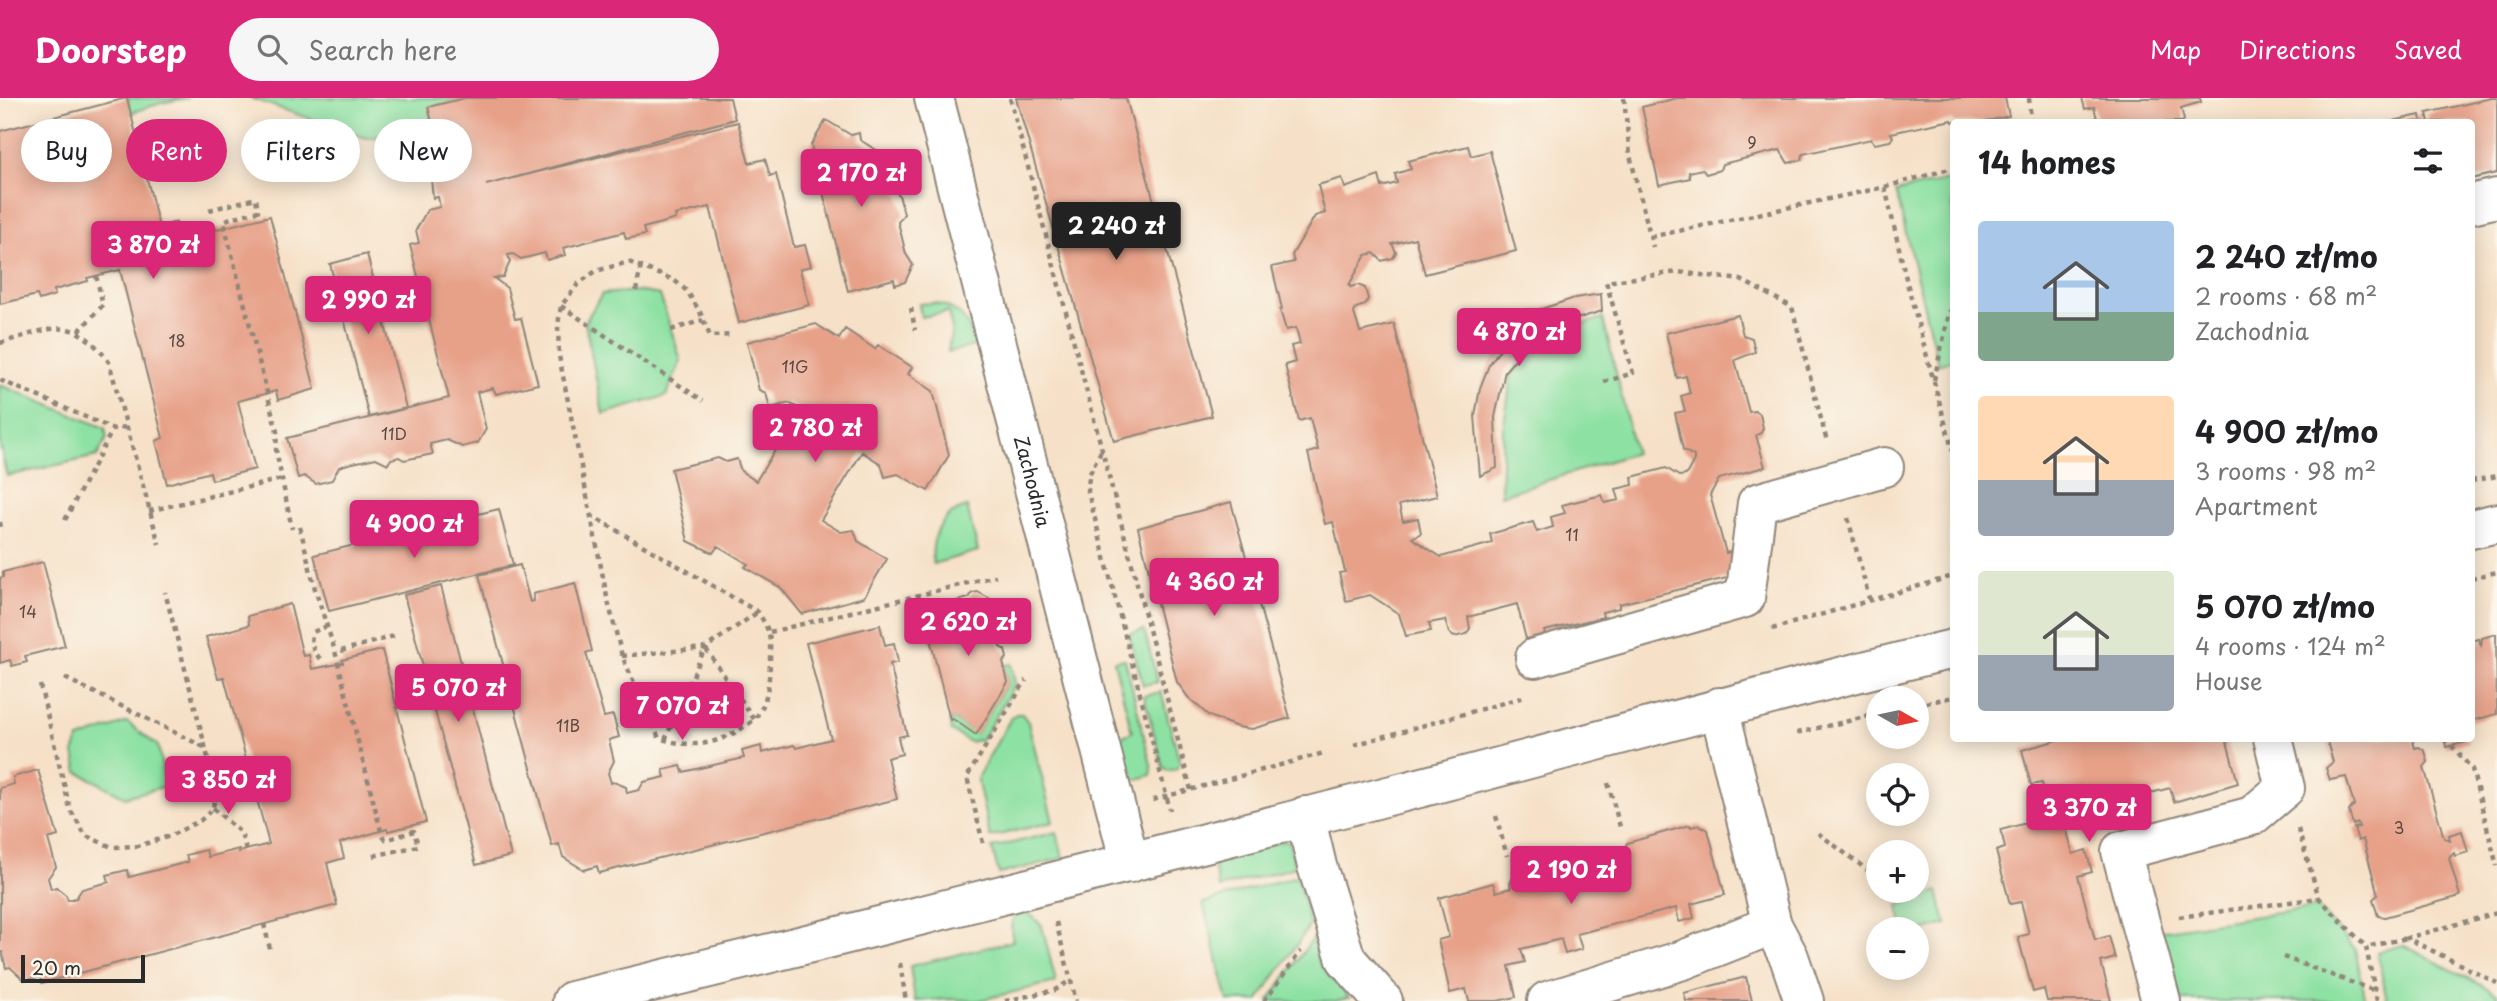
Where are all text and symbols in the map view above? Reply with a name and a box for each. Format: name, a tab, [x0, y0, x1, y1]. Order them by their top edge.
search box	[229, 18, 719, 81]
text: Doorstep	[35, 24, 187, 74]
icon: search	[253, 30, 291, 68]
text: Search here	[309, 30, 457, 69]
text: Map	[2150, 31, 2201, 67]
text: Directions	[2239, 31, 2356, 67]
text: Saved	[2394, 31, 2462, 67]
chip: Buy	[21, 119, 112, 182]
chip: Rent	[126, 119, 227, 182]
chip: Filters	[241, 119, 360, 182]
chip: New	[374, 119, 472, 182]
house number: 9	[1747, 130, 1757, 154]
text: 14 homes	[1978, 139, 2116, 184]
icon: filters	[2409, 142, 2447, 180]
pin: 2 170 zł	[789, 150, 933, 209]
text: 2 170 zł	[817, 154, 905, 189]
pin: 2 240 zł	[1044, 202, 1188, 262]
text: 2 240 zł	[1068, 207, 1164, 242]
pin: 3 870 zł	[81, 222, 225, 281]
text: 3 870 zł	[107, 226, 199, 261]
text: 2 240 zł/mo	[2195, 233, 2378, 278]
icon: home	[2034, 249, 2118, 333]
pin: 2 990 zł	[296, 276, 440, 336]
text: 2 rooms · 68 m²	[2195, 278, 2377, 313]
text: 2 990 zł	[321, 281, 415, 316]
pin: 4 870 zł	[1447, 308, 1591, 368]
text: 4 870 zł	[1473, 313, 1565, 348]
text: Zachodnia	[2195, 313, 2309, 348]
house number: 18	[168, 328, 186, 352]
house number: 11G	[782, 354, 808, 378]
pin: 2 780 zł	[743, 404, 887, 464]
text: 4 900 zł/mo	[2195, 408, 2378, 453]
text: 2 780 zł	[769, 409, 861, 444]
house number: 11D	[381, 421, 407, 445]
icon: home	[2034, 424, 2118, 508]
street label: Zachodnia	[1008, 432, 1059, 531]
text: 3 rooms · 98 m²	[2195, 453, 2376, 488]
text: Apartment	[2195, 488, 2318, 523]
pin: 4 900 zł	[342, 500, 486, 560]
text: 4 900 zł	[366, 505, 462, 540]
house number: 11	[1565, 522, 1579, 546]
pin: 4 360 zł	[1142, 559, 1286, 618]
text: 4 360 zł	[1166, 563, 1262, 598]
text: 5 070 zł/mo	[2195, 583, 2375, 628]
pin: 2 620 zł	[896, 598, 1040, 658]
house number: 14	[19, 599, 37, 623]
icon: home	[2034, 599, 2118, 683]
text: 2 620 zł	[920, 603, 1016, 638]
text: 4 rooms · 124 m²	[2195, 628, 2386, 663]
text: House	[2195, 663, 2262, 698]
pin: 5 070 zł	[386, 664, 530, 724]
text: 5 070 zł	[411, 669, 505, 704]
pin: 7 070 zł	[610, 682, 754, 742]
north arrow	[1866, 686, 1928, 749]
map controls	[1866, 686, 1929, 980]
text: 7 070 zł	[636, 687, 728, 722]
house number: 11B	[556, 713, 580, 737]
pin: 3 850 zł	[156, 756, 300, 816]
text: 3 850 zł	[181, 761, 275, 796]
button: locate	[1866, 763, 1929, 826]
pin: 3 370 zł	[2017, 784, 2161, 844]
text: 3 370 zł	[2042, 789, 2136, 824]
house number: 3	[2394, 815, 2404, 839]
button: +	[1866, 840, 1929, 903]
pin: 2 190 zł	[1499, 846, 1643, 906]
text: 2 190 zł	[1526, 851, 1616, 886]
button: −	[1866, 917, 1929, 980]
scale bar	[21, 952, 145, 984]
text: 20 m	[32, 953, 81, 981]

